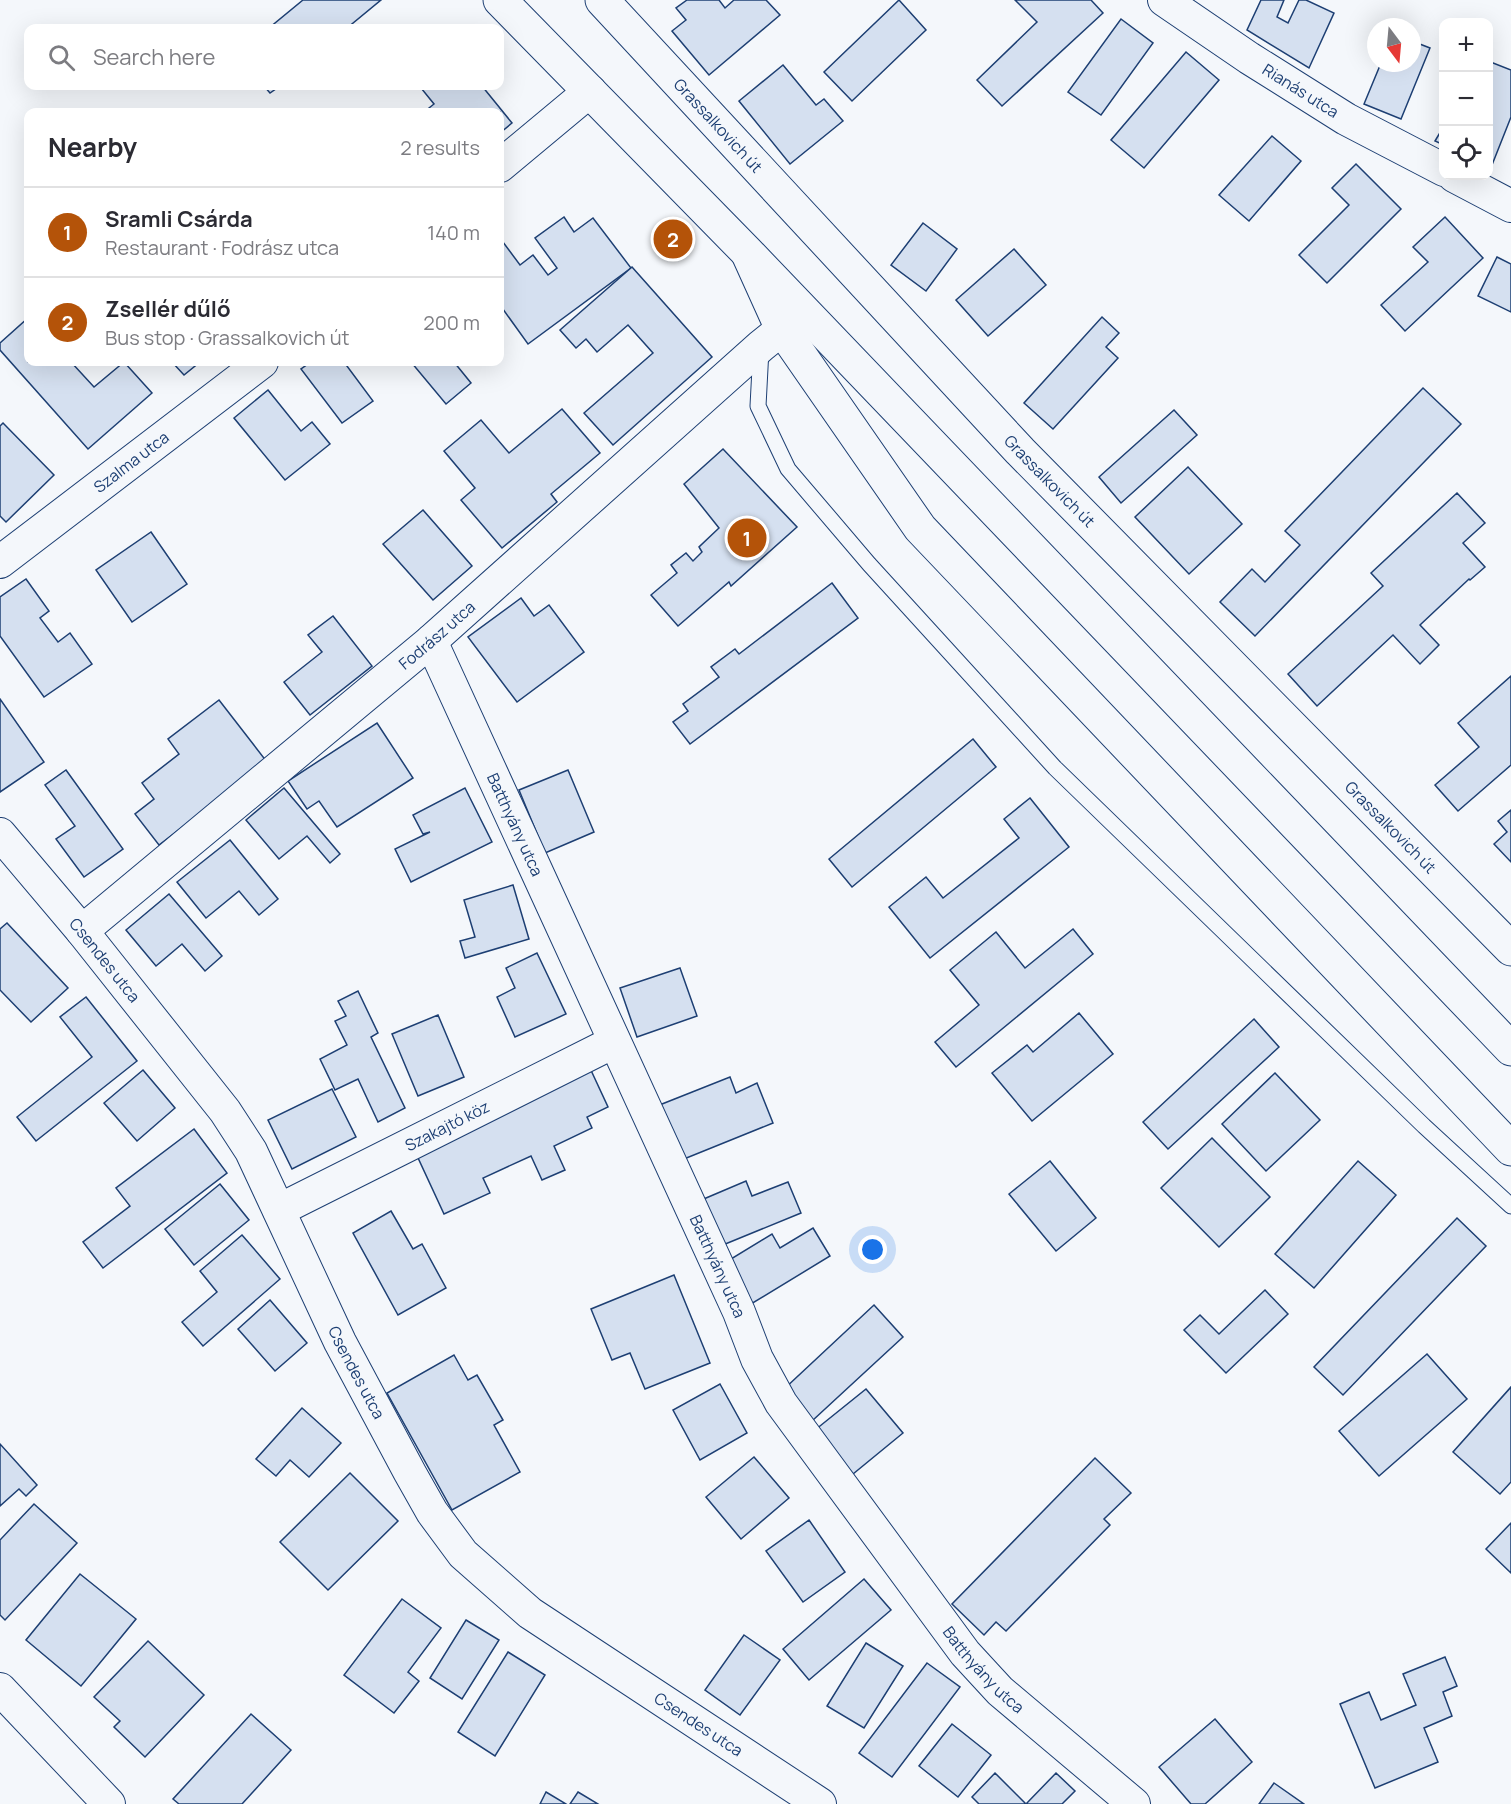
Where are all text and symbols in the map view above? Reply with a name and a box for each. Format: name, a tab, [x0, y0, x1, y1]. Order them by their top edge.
north arrow	[1367, 18, 1421, 72]
map controls	[1439, 18, 1493, 180]
button: +	[1439, 18, 1493, 72]
search box	[24, 24, 504, 90]
icon: search	[45, 41, 78, 74]
text: Search here	[93, 42, 215, 72]
street label: Rianás utca	[1258, 58, 1343, 123]
button: −	[1439, 72, 1493, 126]
street label: Grassalkovich út	[669, 73, 768, 177]
button: locate	[1439, 126, 1493, 180]
text: Nearby	[48, 129, 137, 165]
text: 2 results	[400, 134, 480, 161]
text: Sramli Csárda	[105, 204, 253, 234]
pin: 2	[654, 216, 692, 262]
text: 1	[63, 219, 72, 246]
text: 140 m	[427, 219, 480, 246]
text: Restaurant · Fodrász utca	[105, 234, 339, 261]
text: Zsellér dűlő	[105, 294, 231, 324]
text: 2	[62, 309, 73, 336]
text: 200 m	[423, 309, 480, 336]
text: Bus stop · Grassalkovich út	[105, 324, 350, 351]
street label: Szalma utca	[89, 426, 173, 498]
street label: Grassalkovich út	[999, 430, 1100, 532]
pin: 1	[728, 516, 766, 560]
street label: Fodrász utca	[394, 596, 480, 674]
street label: Batthyány utca	[482, 769, 548, 880]
street label: Grassalkovich út	[1340, 776, 1441, 878]
street label: Csendes utca	[64, 913, 145, 1007]
street label: Szakajtó köz	[401, 1095, 493, 1156]
street label: Batthyány utca	[685, 1211, 751, 1321]
your location	[858, 1235, 887, 1264]
street label: Csendes utca	[323, 1322, 390, 1423]
street label: Batthyány utca	[938, 1622, 1029, 1718]
street label: Csendes utca	[650, 1687, 747, 1761]

